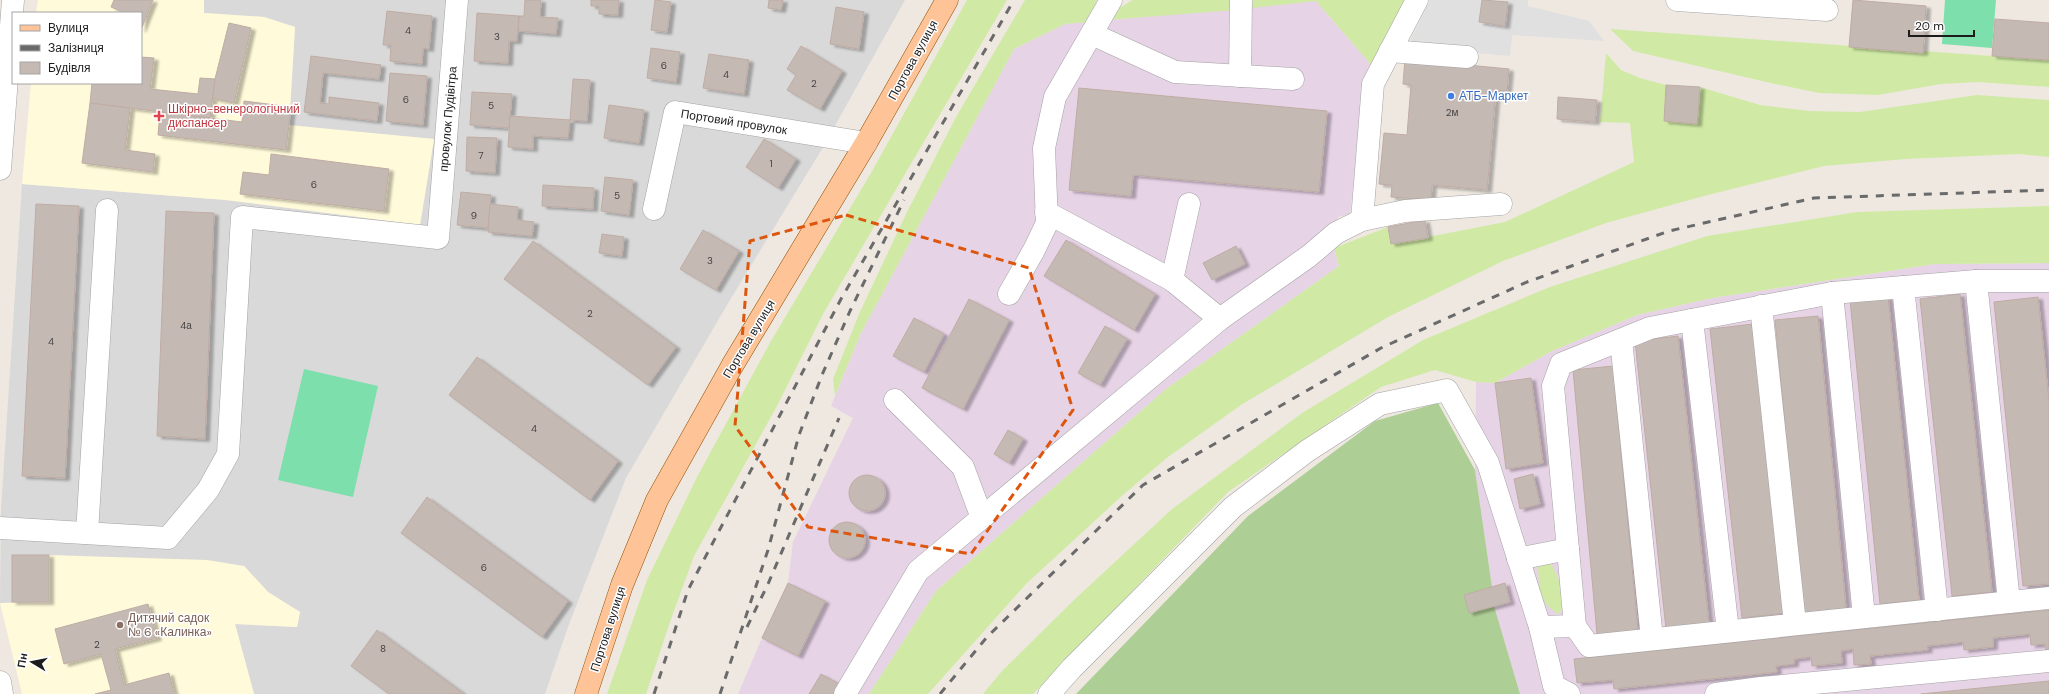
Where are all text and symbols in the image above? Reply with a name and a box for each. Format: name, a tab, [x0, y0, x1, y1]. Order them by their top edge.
legend	[12, 12, 142, 84]
scale bar	[1909, 12, 1974, 38]
street label: Портова вулиця	[884, 17, 942, 103]
text: 20 m	[1915, 18, 1944, 34]
text: Вулиця	[48, 20, 89, 36]
house number: 4	[405, 24, 411, 37]
house number: 3	[494, 30, 500, 43]
text: Залізниця	[48, 40, 104, 56]
house number: 6	[661, 59, 667, 72]
text: Будівля	[48, 60, 90, 76]
street label: провулок Пудівітра	[435, 65, 461, 172]
house number: 4	[723, 68, 729, 81]
house number: 2	[811, 77, 817, 90]
place label: АТБ-Маркет	[1459, 88, 1529, 104]
marker: АТБ-Маркет	[1446, 91, 1456, 101]
house number: 6	[403, 93, 409, 106]
house number: 5	[488, 99, 494, 112]
place label: Шкірно-венерологічний диспансер	[168, 101, 300, 131]
street label: Портовий провулок	[680, 106, 789, 138]
house number: 2м	[1446, 106, 1458, 119]
marker: Шкірно-венерологічний диспансер	[153, 110, 165, 122]
house number: 7	[478, 149, 484, 162]
house number: 1	[769, 157, 773, 170]
house number: 6	[311, 178, 317, 191]
house number: 5	[614, 189, 620, 202]
house number: 9	[471, 209, 477, 222]
house number: 3	[707, 254, 713, 267]
street label: Портова вулиця	[719, 297, 779, 381]
house number: 2	[587, 307, 593, 320]
house number: 4а	[180, 319, 192, 332]
house number: 4	[48, 335, 54, 348]
house number: 4	[531, 422, 537, 435]
house number: 6	[481, 561, 487, 574]
street label: Портова вулиця	[587, 584, 629, 674]
place label: Дитячий садок № 6 «Калинка»	[128, 610, 212, 640]
marker: Дитячий садок № 6 «Калинка»	[115, 620, 125, 630]
house number: 2	[94, 638, 100, 651]
north arrow	[12, 642, 52, 682]
house number: 8	[380, 642, 386, 655]
text: Пн	[14, 652, 30, 669]

